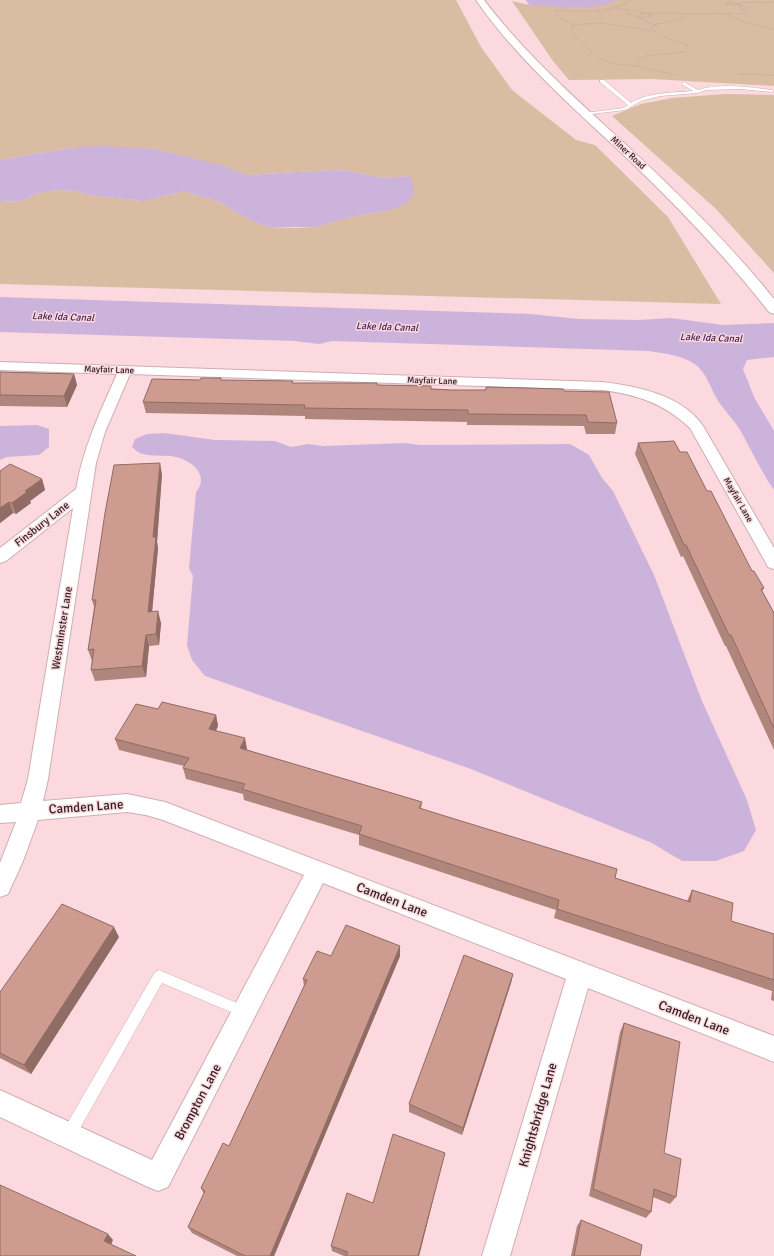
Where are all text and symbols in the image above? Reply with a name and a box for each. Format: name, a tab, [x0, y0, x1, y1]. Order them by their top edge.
street label: Miner Road	[608, 134, 648, 172]
water label: Lake Ida Canal	[32, 310, 95, 324]
water label: Lake Ida Canal	[356, 320, 419, 334]
water label: Lake Ida Canal	[680, 331, 743, 345]
street label: Mayfair Lane	[84, 364, 135, 376]
street label: Mayfair Lane	[407, 375, 458, 387]
street label: Mayfair Lane	[721, 476, 756, 525]
street label: Finsbury Lane	[12, 499, 72, 549]
street label: Westminster Lane	[49, 585, 75, 671]
street label: Camden Lane	[48, 796, 124, 818]
street label: Camden Lane	[354, 879, 430, 921]
street label: Camden Lane	[656, 997, 732, 1039]
street label: Brompton Lane	[171, 1061, 225, 1143]
street label: Knightsbridge Lane	[515, 1061, 561, 1169]

